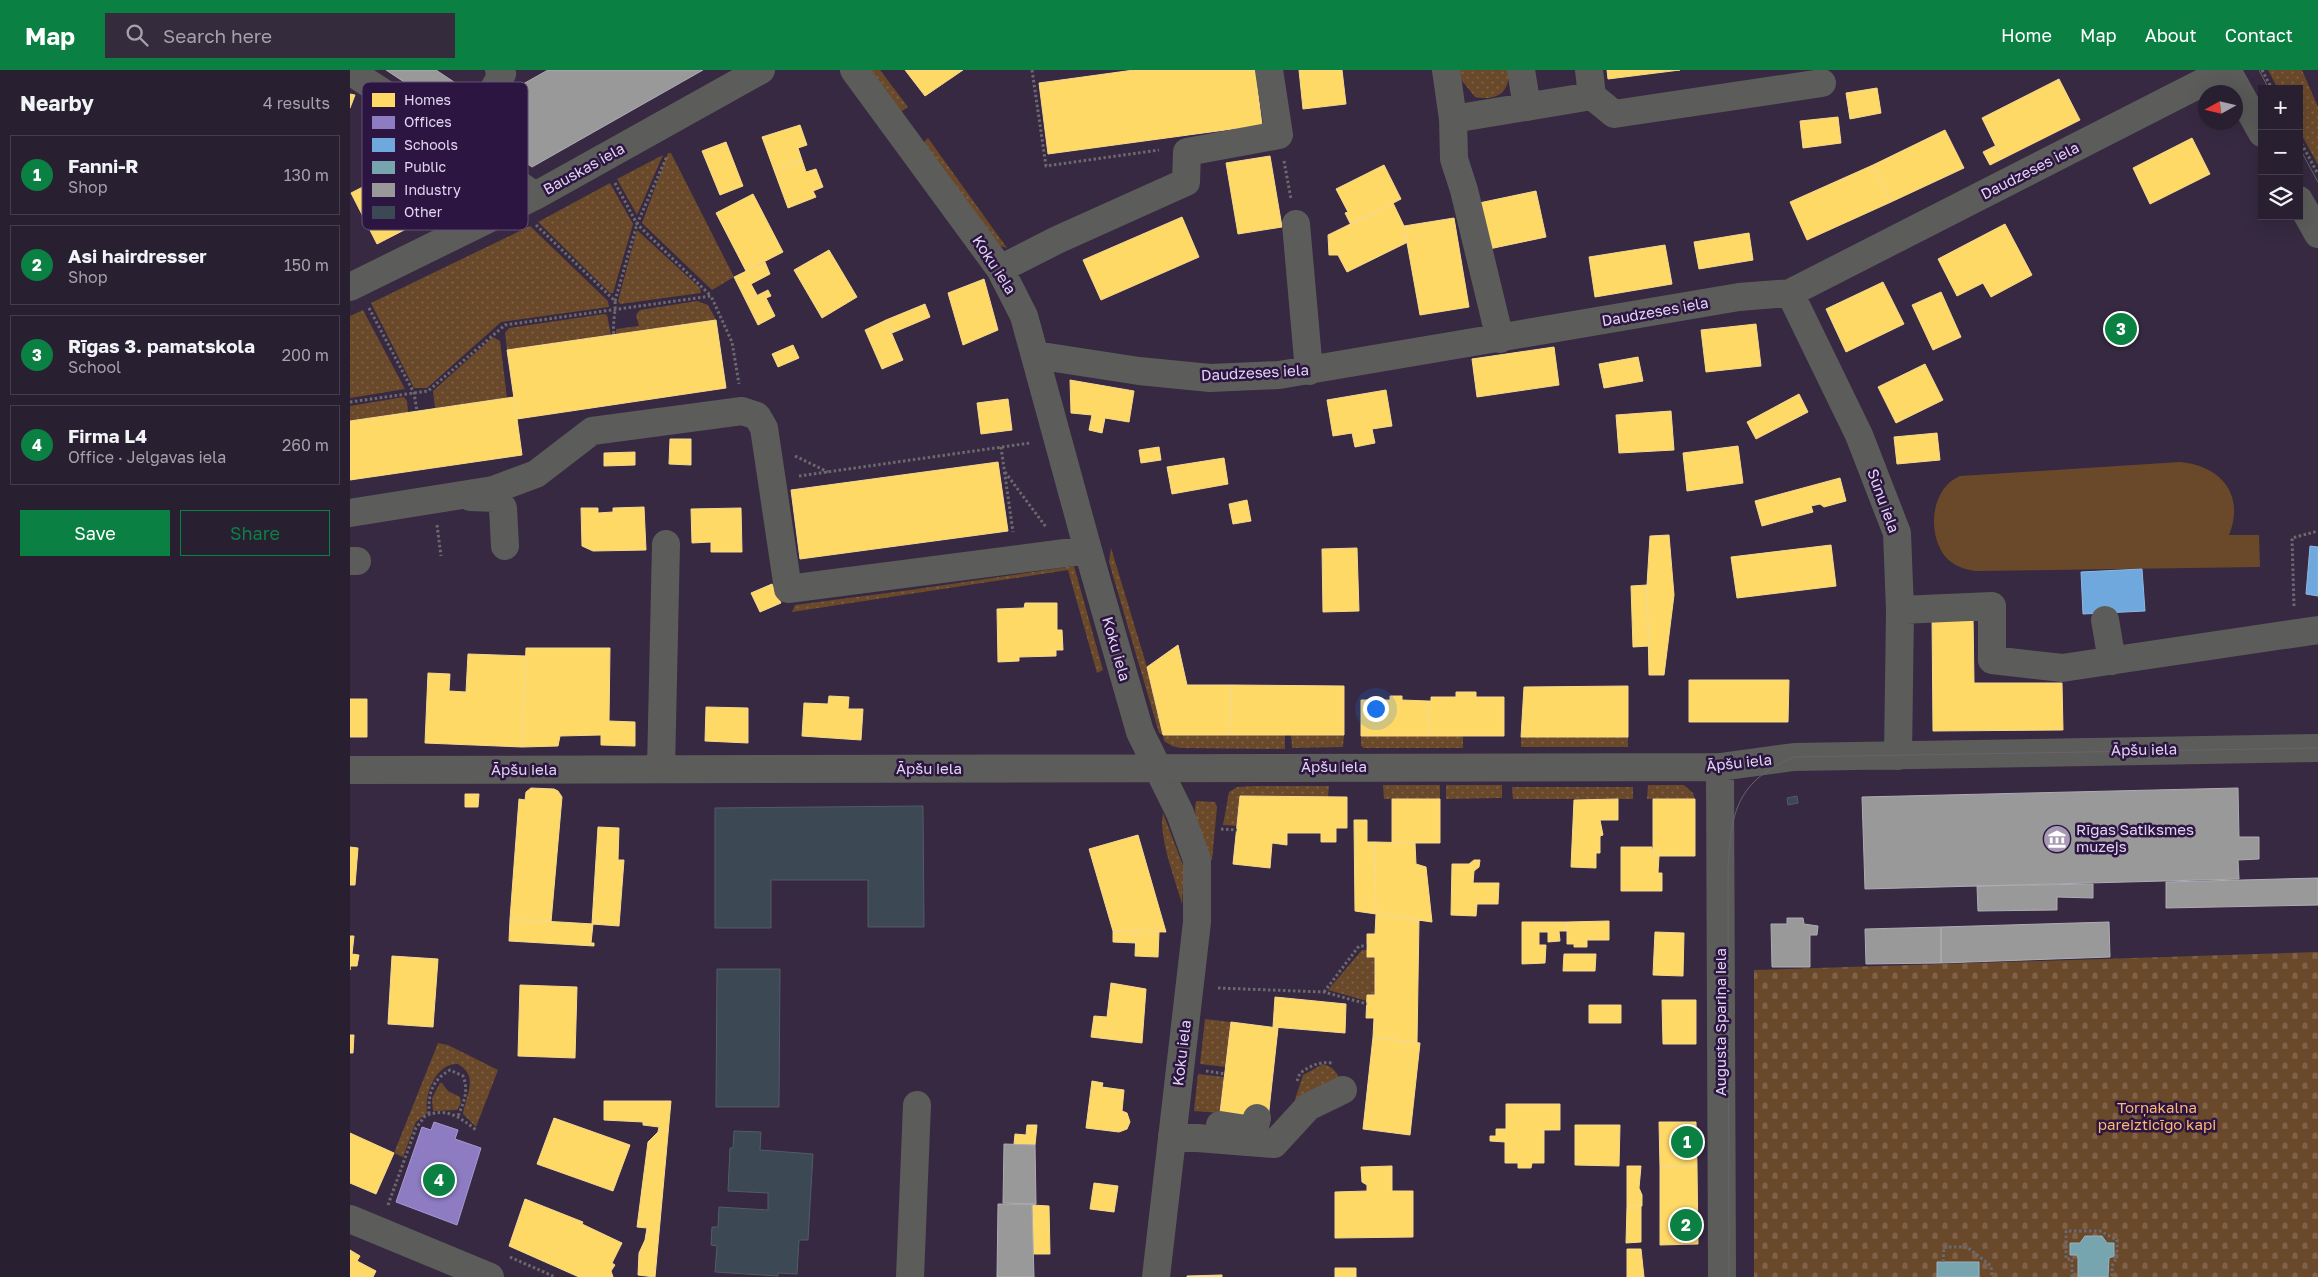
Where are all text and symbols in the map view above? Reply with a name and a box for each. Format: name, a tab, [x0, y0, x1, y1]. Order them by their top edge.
search box	[105, 13, 455, 58]
text: Map	[25, 21, 75, 50]
icon: search	[123, 21, 151, 49]
text: Search here	[163, 24, 272, 47]
text: Home	[2001, 24, 2052, 46]
text: Map	[2080, 24, 2117, 46]
text: About	[2145, 24, 2197, 46]
text: Contact	[2225, 24, 2293, 46]
legend	[362, 82, 528, 230]
north arrow	[2198, 85, 2243, 130]
map controls	[2258, 85, 2303, 220]
button: +	[2258, 85, 2303, 130]
text: Nearby	[20, 90, 94, 116]
text: Homes	[404, 91, 451, 108]
text: 4 results	[263, 93, 330, 113]
text: Offices	[404, 113, 452, 130]
button: −	[2258, 130, 2303, 175]
text: Schools	[404, 136, 458, 153]
street label: Bauskas iela	[540, 138, 627, 198]
street label: Daudzeses iela	[1977, 138, 2082, 203]
text: Fanni-R	[68, 154, 139, 177]
text: Public	[404, 158, 446, 175]
text: 1	[33, 165, 41, 185]
text: 130 m	[284, 165, 329, 185]
button: layers	[2258, 175, 2303, 220]
text: Shop	[68, 177, 108, 197]
text: Industry	[404, 181, 461, 198]
text: Other	[404, 203, 443, 220]
street label: Koku iela	[969, 232, 1020, 297]
text: Asi hairdresser	[68, 244, 207, 267]
text: 2	[32, 255, 42, 275]
text: 150 m	[284, 255, 329, 275]
text: Shop	[68, 267, 108, 287]
street label: Daudzeses iela	[1600, 293, 1710, 329]
pin: 3	[2105, 310, 2137, 348]
text: Rīgas 3. pamatskola	[68, 334, 255, 357]
text: 3	[32, 345, 42, 365]
text: 200 m	[282, 345, 329, 365]
text: School	[68, 357, 121, 377]
street label: Daudzeses iela	[1201, 360, 1309, 384]
text: Firma L4	[68, 424, 147, 447]
text: 4	[32, 435, 42, 455]
text: 260 m	[282, 435, 329, 455]
text: Office · Jelgavas iela	[68, 447, 226, 467]
street label: Sūnu iela	[1864, 466, 1904, 535]
button: Save	[20, 510, 170, 556]
button: Share	[180, 510, 330, 556]
street label: Koku iela	[1099, 614, 1135, 683]
your location	[1363, 696, 1389, 722]
street label: Āpšu iela	[2111, 739, 2177, 759]
street label: Āpšu iela	[1705, 750, 1773, 774]
street label: Āpšu iela	[1301, 757, 1367, 775]
street label: Āpšu iela	[896, 759, 962, 777]
street label: Āpšu iela	[491, 760, 557, 778]
place label: Rīgas Satiksmes muzejs	[2076, 820, 2194, 855]
museum icon: Rīgas Satiksmes muzejs	[2042, 824, 2072, 854]
street label: Augusta Spariņa iela	[1711, 948, 1730, 1096]
street label: Koku iela	[1168, 1019, 1194, 1087]
park label: Torņakalna pareizticīgo kapi	[2098, 1098, 2216, 1133]
pin: 1	[1671, 1123, 1703, 1161]
pin: 4	[423, 1161, 455, 1199]
pin: 2	[1670, 1206, 1702, 1244]

